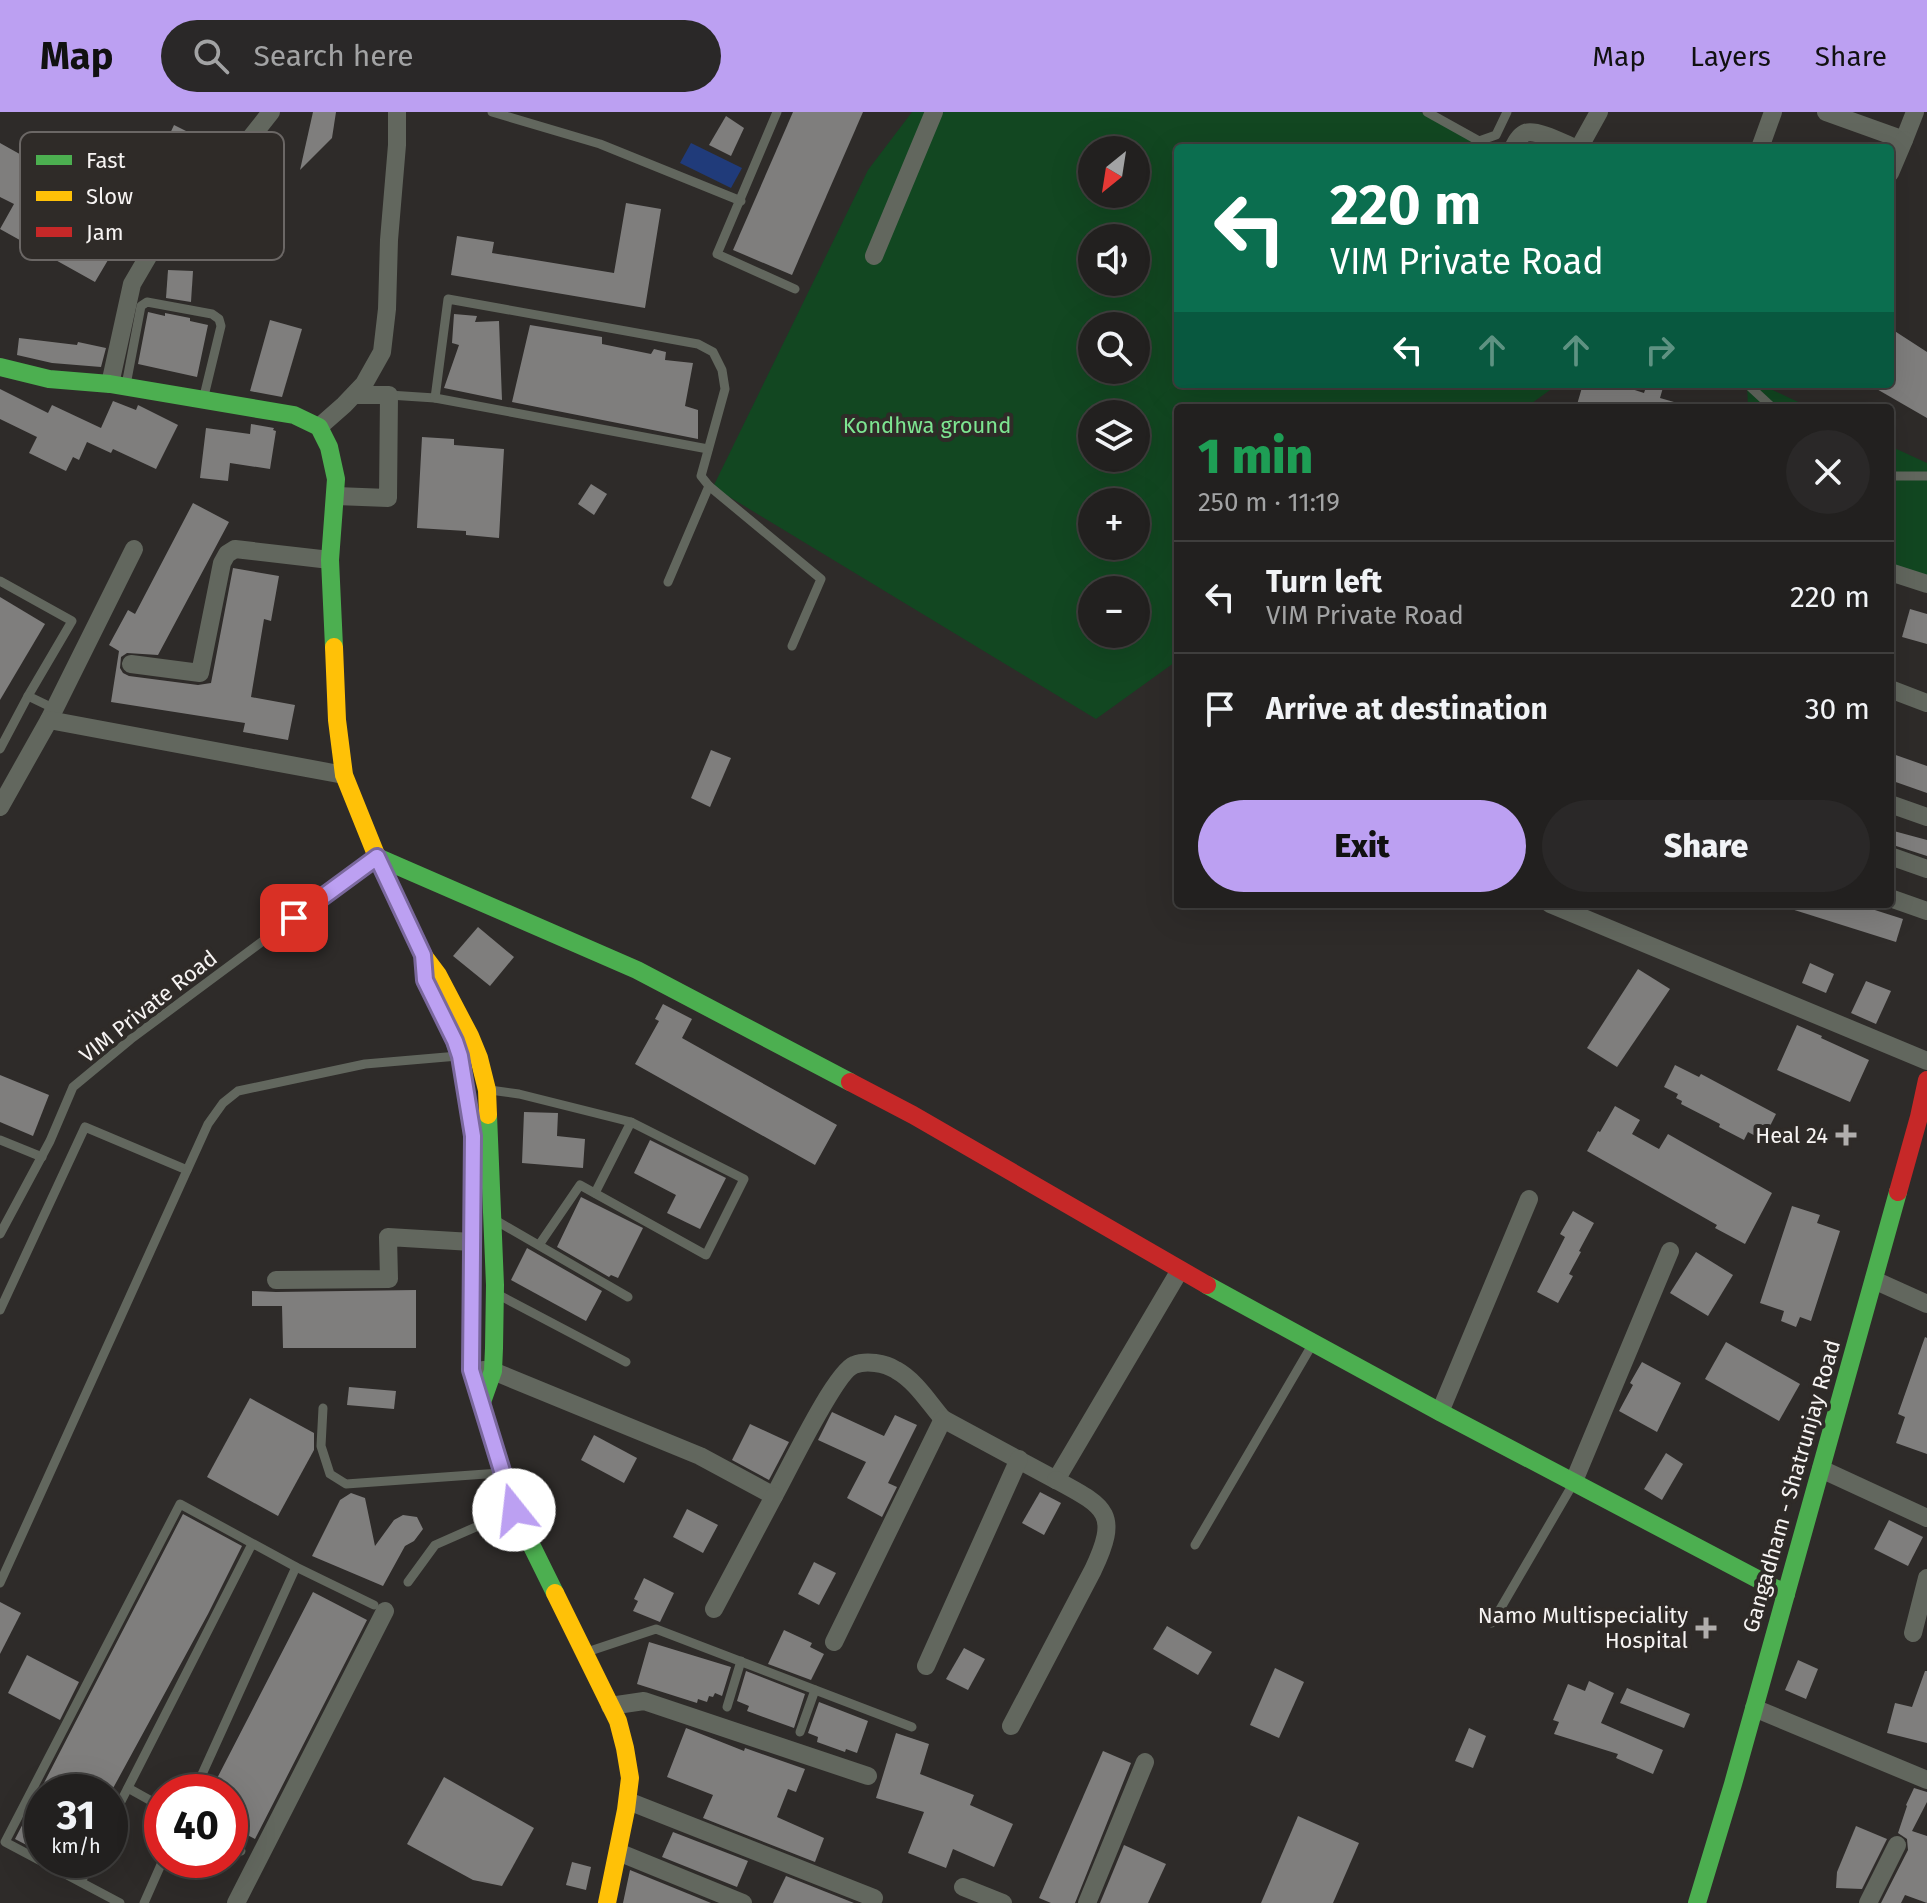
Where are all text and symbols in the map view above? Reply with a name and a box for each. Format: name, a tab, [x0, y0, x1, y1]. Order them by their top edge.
search box	[161, 20, 721, 92]
text: Map	[40, 33, 113, 79]
icon: search	[189, 34, 233, 78]
text: Search here	[253, 38, 414, 74]
text: Map	[1592, 40, 1646, 73]
text: Layers	[1690, 40, 1771, 73]
text: Share	[1815, 40, 1887, 73]
legend	[20, 132, 284, 260]
north arrow	[1078, 136, 1150, 208]
map controls	[1078, 136, 1150, 648]
text: Fast	[86, 147, 126, 174]
text: 220 m	[1330, 172, 1481, 239]
icon: left	[1198, 176, 1302, 280]
text: Slow	[86, 183, 133, 210]
text: Jam	[86, 219, 124, 246]
button: sound	[1078, 224, 1150, 296]
text: VIM Private Road	[1330, 240, 1604, 284]
button: search	[1078, 312, 1150, 384]
icon: left	[1386, 328, 1430, 372]
icon: ahead	[1470, 328, 1514, 372]
icon: ahead	[1554, 328, 1598, 372]
icon: right	[1638, 328, 1682, 372]
button: layers	[1078, 400, 1150, 472]
park label: Kondhwa ground	[843, 412, 1011, 439]
text: 1 min	[1198, 428, 1313, 486]
button: close	[1786, 430, 1870, 514]
text: 250 m · 11:19	[1198, 487, 1340, 518]
button: +	[1078, 488, 1150, 560]
text: Turn left	[1266, 564, 1382, 600]
icon: left	[1198, 575, 1242, 619]
button: −	[1078, 576, 1150, 648]
text: 220 m	[1790, 579, 1870, 615]
text: VIM Private Road	[1266, 600, 1464, 631]
icon: arrive	[1198, 687, 1242, 731]
text: Arrive at destination	[1266, 691, 1548, 727]
text: 30 m	[1805, 691, 1870, 727]
button: Exit	[1198, 800, 1526, 892]
button: Share	[1542, 800, 1870, 892]
pin	[260, 884, 328, 952]
icon: arrive	[272, 896, 316, 940]
street label: VIM Private Road	[74, 944, 223, 1069]
place label: Heal 24	[1755, 1122, 1828, 1149]
marker: Heal 24	[1835, 1124, 1857, 1146]
street label: Gangadham - Shatrunjay Road	[1737, 1337, 1846, 1636]
position arrow	[472, 1468, 556, 1552]
place label: Namo Multispeciality Hospital	[1478, 1602, 1688, 1654]
marker: Namo Multispeciality Hospital	[1695, 1617, 1717, 1639]
speed limit sign: 40	[144, 1774, 248, 1878]
text: 31	[57, 1792, 95, 1840]
text: km/h	[51, 1834, 101, 1858]

